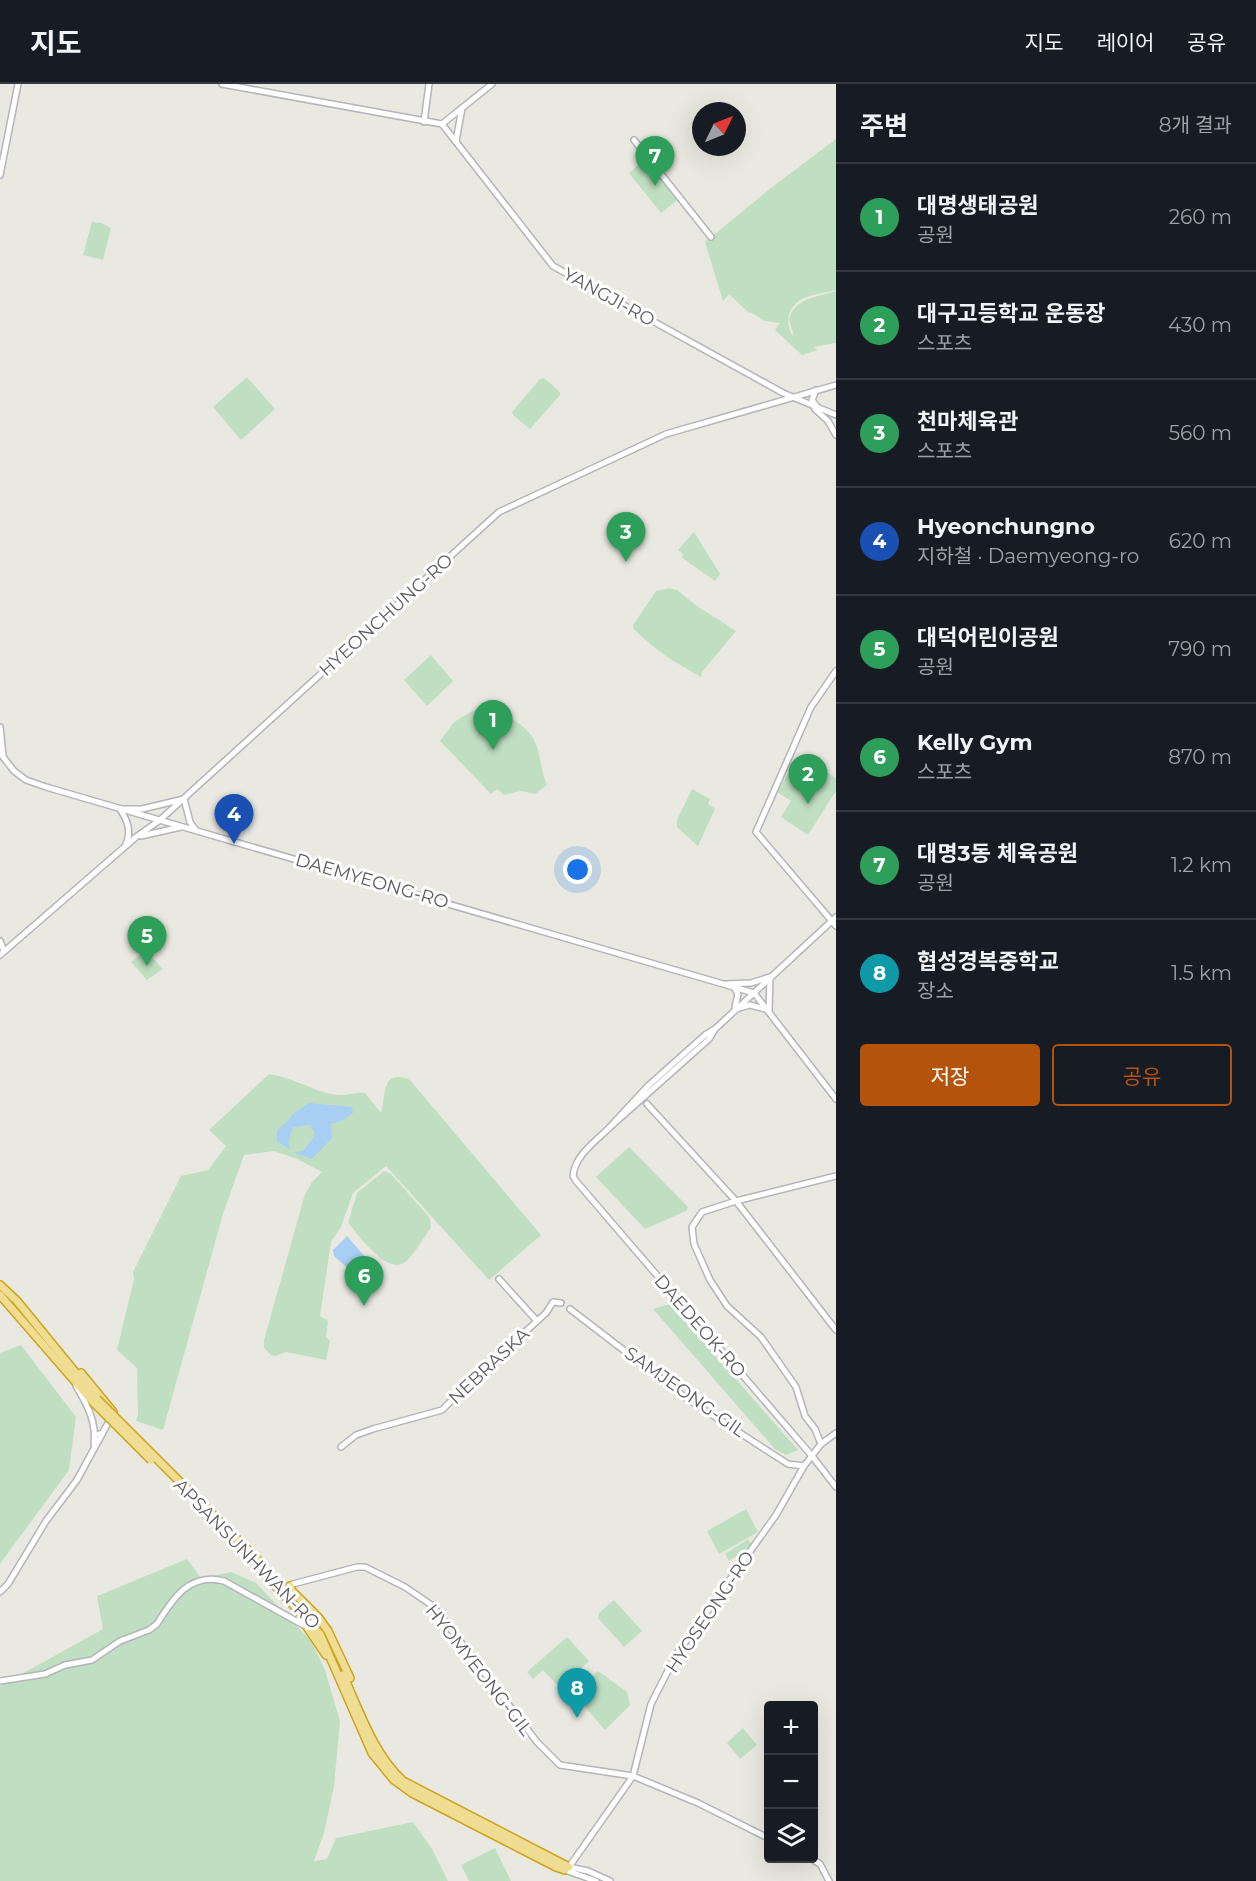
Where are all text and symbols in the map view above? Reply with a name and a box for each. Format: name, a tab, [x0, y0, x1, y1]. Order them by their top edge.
text: 지도	[30, 26, 82, 60]
text: 지도	[1025, 30, 1063, 55]
text: 레이어	[1096, 30, 1154, 55]
text: 공유	[1187, 30, 1226, 55]
north arrow	[692, 102, 746, 156]
text: 주변	[860, 110, 908, 142]
text: 8개 결과	[1159, 113, 1232, 137]
pin: 7	[636, 136, 674, 186]
text: 대명생태공원	[917, 192, 1038, 219]
text: 1	[876, 205, 883, 229]
text: 260 m	[1169, 205, 1232, 229]
text: 공원	[917, 223, 954, 247]
street label: YANGJI-RO	[559, 263, 659, 331]
text: 대구고등학교 운동장	[917, 300, 1105, 327]
text: 2	[874, 313, 885, 337]
text: 430 m	[1168, 313, 1232, 337]
text: 스포츠	[917, 331, 972, 355]
text: 천마체육관	[917, 408, 1018, 435]
text: 3	[874, 421, 885, 445]
text: 560 m	[1169, 421, 1232, 445]
text: 스포츠	[917, 439, 972, 463]
pin: 3	[606, 512, 646, 562]
text: Hyeonchungno	[917, 513, 1095, 540]
text: 4	[873, 529, 886, 553]
text: 620 m	[1169, 529, 1232, 553]
text: 지하철 · Daemyeong-ro	[917, 544, 1139, 568]
street label: HYEONCHUNG-RO	[315, 549, 457, 681]
text: 대덕어린이공원	[917, 624, 1059, 651]
text: 5	[874, 637, 885, 661]
text: 790 m	[1168, 637, 1232, 661]
text: 공원	[917, 655, 954, 679]
pin: 1	[474, 700, 512, 750]
text: Kelly Gym	[917, 729, 1033, 756]
text: 6	[873, 745, 886, 769]
text: 870 m	[1168, 745, 1232, 769]
pin: 2	[788, 754, 828, 804]
text: 스포츠	[917, 760, 972, 784]
pin: 4	[214, 794, 254, 844]
text: 대명3동 체육공원	[917, 840, 1078, 867]
street label: DAEMYEONG-RO	[293, 849, 451, 913]
text: 7	[873, 853, 886, 877]
text: 1.2 km	[1171, 853, 1232, 877]
your location	[563, 855, 592, 884]
text: 공원	[917, 871, 954, 895]
pin: 5	[128, 916, 166, 966]
text: 협성경복중학교	[917, 948, 1059, 975]
text: 8	[873, 961, 886, 985]
text: 1.5 km	[1171, 961, 1232, 985]
text: 장소	[917, 979, 954, 1003]
button: 저장	[860, 1044, 1040, 1106]
button: 공유	[1052, 1044, 1232, 1106]
pin: 6	[344, 1256, 384, 1306]
street label: DAEDEOK-RO	[649, 1270, 751, 1382]
street label: NEBRASKA	[444, 1323, 534, 1409]
street label: SAMJEONG-GIL	[620, 1342, 750, 1442]
street label: APSANSUNHWAN-RO	[169, 1474, 325, 1634]
street label: HYOSEONG-RO	[661, 1547, 759, 1677]
street label: HYOMYEONG-GIL	[421, 1600, 537, 1741]
pin: 8	[558, 1668, 596, 1718]
map controls	[764, 1701, 818, 1863]
button: +	[764, 1701, 818, 1755]
button: −	[764, 1755, 818, 1809]
button: layers	[764, 1809, 818, 1863]

